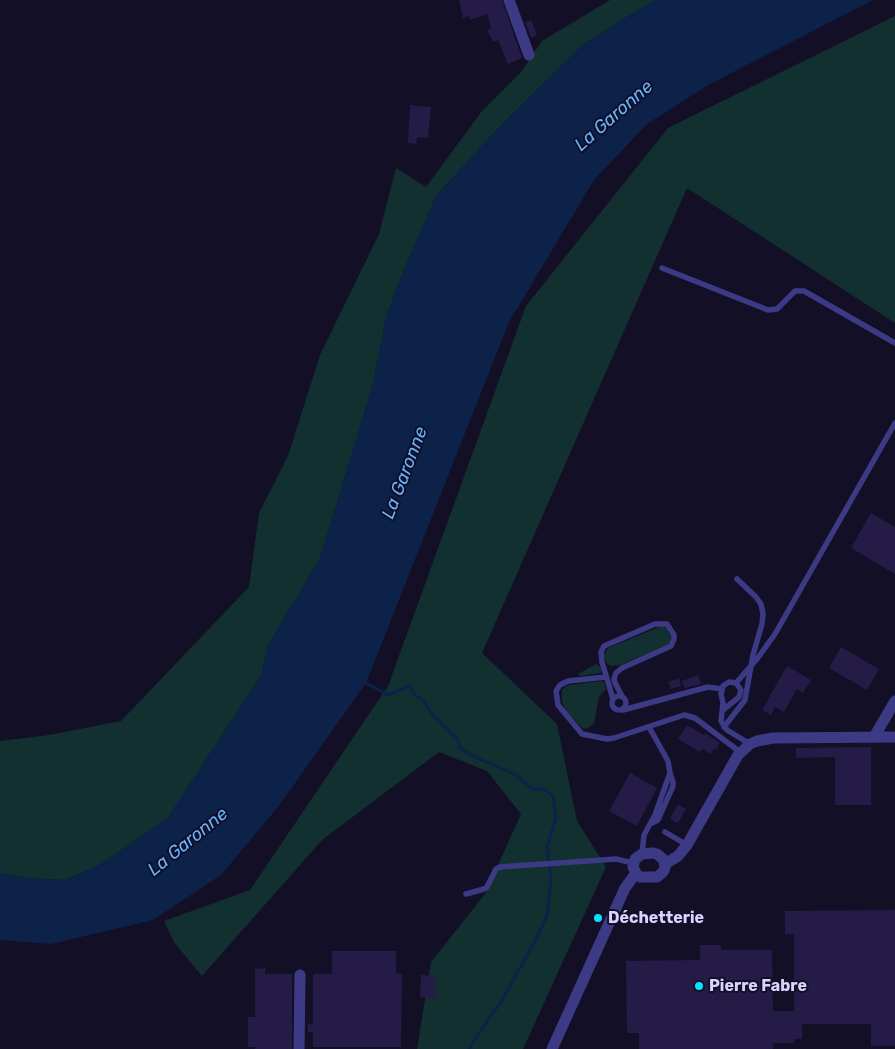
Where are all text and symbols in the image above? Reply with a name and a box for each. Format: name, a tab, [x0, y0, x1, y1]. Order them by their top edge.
water label: La Garonne	[570, 76, 658, 156]
water label: La Garonne	[378, 424, 432, 522]
water label: La Garonne	[144, 803, 232, 881]
place label: Déchetterie	[608, 908, 704, 928]
marker: Déchetterie	[592, 912, 604, 924]
place label: Pierre Fabre	[709, 976, 807, 996]
marker: Pierre Fabre	[693, 980, 705, 992]

